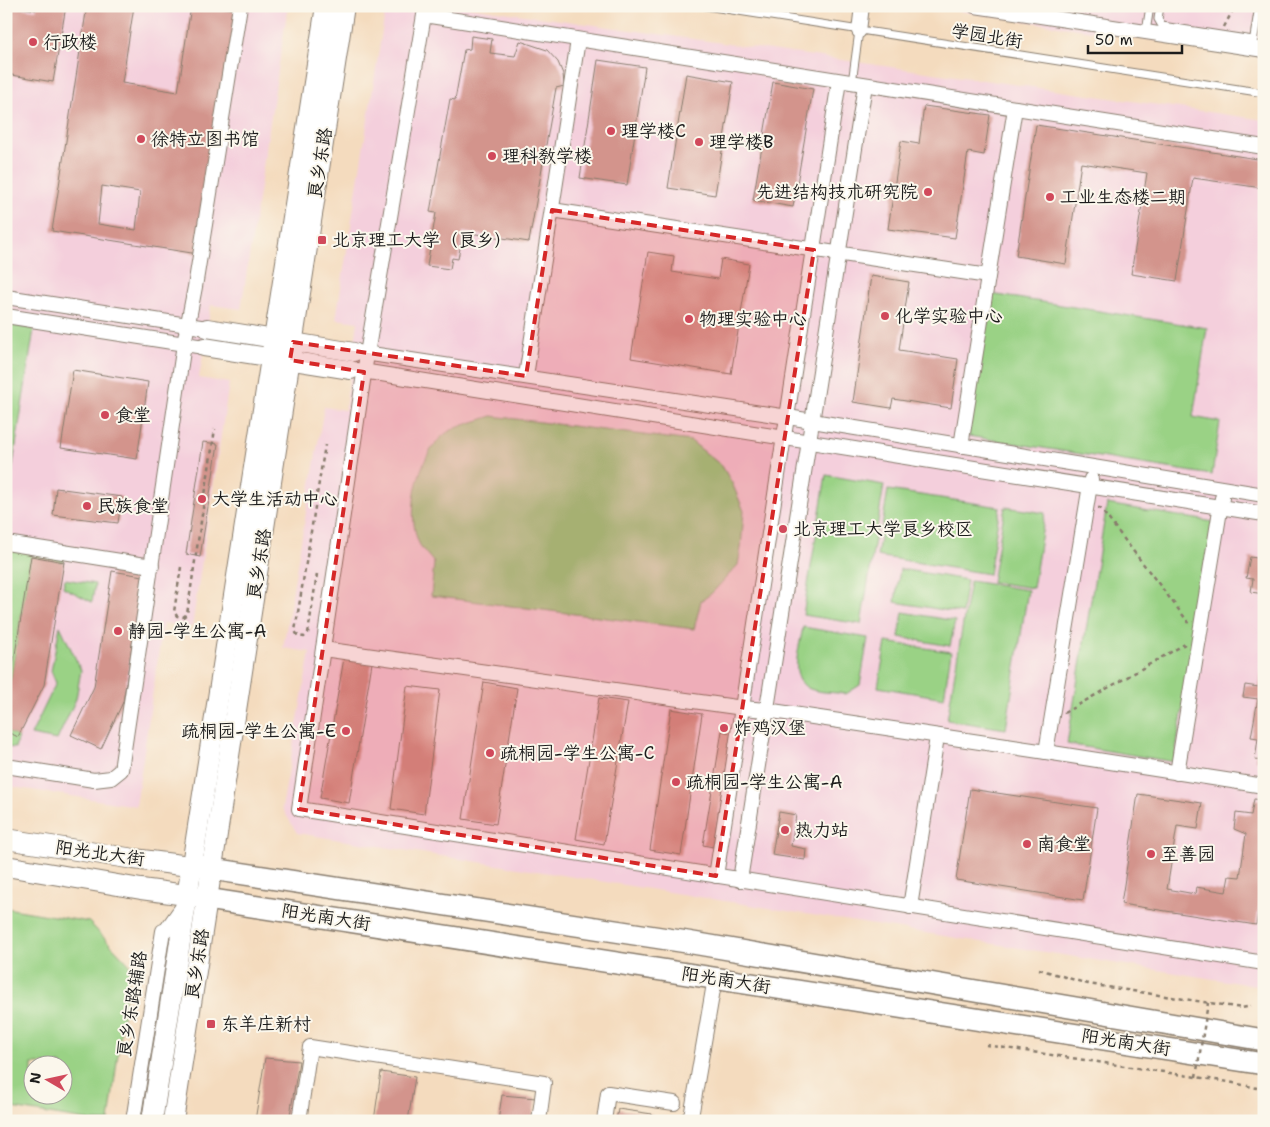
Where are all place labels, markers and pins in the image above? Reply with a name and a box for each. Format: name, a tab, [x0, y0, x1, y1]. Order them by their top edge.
place label: 行政楼	[43, 30, 97, 54]
marker: 行政楼	[27, 36, 39, 48]
place label: 理学楼C	[621, 119, 686, 143]
marker: 理学楼C	[605, 125, 617, 137]
place label: 徐特立图书馆	[151, 127, 259, 151]
place label: 理学楼B	[709, 130, 774, 154]
marker: 徐特立图书馆	[135, 133, 147, 145]
marker: 理学楼B	[693, 136, 705, 148]
place label: 理科教学楼	[502, 144, 592, 168]
marker: 理科教学楼	[486, 150, 498, 162]
place label: 先进结构技术研究院	[756, 180, 918, 204]
place label: 工业生态楼二期	[1060, 185, 1186, 209]
marker: 先进结构技术研究院	[922, 186, 934, 198]
marker: 工业生态楼二期	[1044, 191, 1056, 203]
place label: 北京理工大学（良乡）	[332, 228, 512, 252]
marker: 北京理工大学（良乡）	[316, 234, 328, 246]
place label: 化学实验中心	[895, 304, 1003, 328]
place label: 物理实验中心	[699, 307, 807, 331]
marker: 化学实验中心	[879, 310, 891, 322]
marker: 物理实验中心	[683, 313, 695, 325]
place label: 食堂	[115, 403, 151, 427]
marker: 食堂	[99, 409, 111, 421]
place label: 大学生活动中心	[212, 487, 338, 511]
marker: 大学生活动中心	[196, 493, 208, 505]
place label: 民族食堂	[97, 494, 169, 518]
marker: 民族食堂	[81, 500, 93, 512]
place label: 北京理工大学良乡校区	[793, 517, 973, 541]
marker: 北京理工大学良乡校区	[777, 523, 789, 535]
place label: 静园-学生公寓-A	[128, 619, 266, 643]
marker: 静园-学生公寓-A	[112, 625, 124, 637]
place label: 炸鸡汉堡	[734, 716, 806, 740]
place label: 疏桐园-学生公寓-E	[181, 719, 336, 743]
marker: 炸鸡汉堡	[718, 722, 730, 734]
marker: 疏桐园-学生公寓-E	[340, 725, 352, 737]
place label: 疏桐园-学生公寓-C	[500, 741, 654, 765]
marker: 疏桐园-学生公寓-C	[484, 747, 496, 759]
place label: 疏桐园-学生公寓-A	[686, 770, 842, 794]
marker: 疏桐园-学生公寓-A	[670, 776, 682, 788]
place label: 热力站	[795, 818, 849, 842]
marker: 热力站	[779, 824, 791, 836]
place label: 南食堂	[1037, 832, 1091, 856]
marker: 南食堂	[1021, 838, 1033, 850]
place label: 至善园	[1161, 842, 1215, 866]
marker: 至善园	[1145, 848, 1157, 860]
place label: 东羊庄新村	[221, 1012, 311, 1036]
marker: 东羊庄新村	[205, 1018, 217, 1030]

